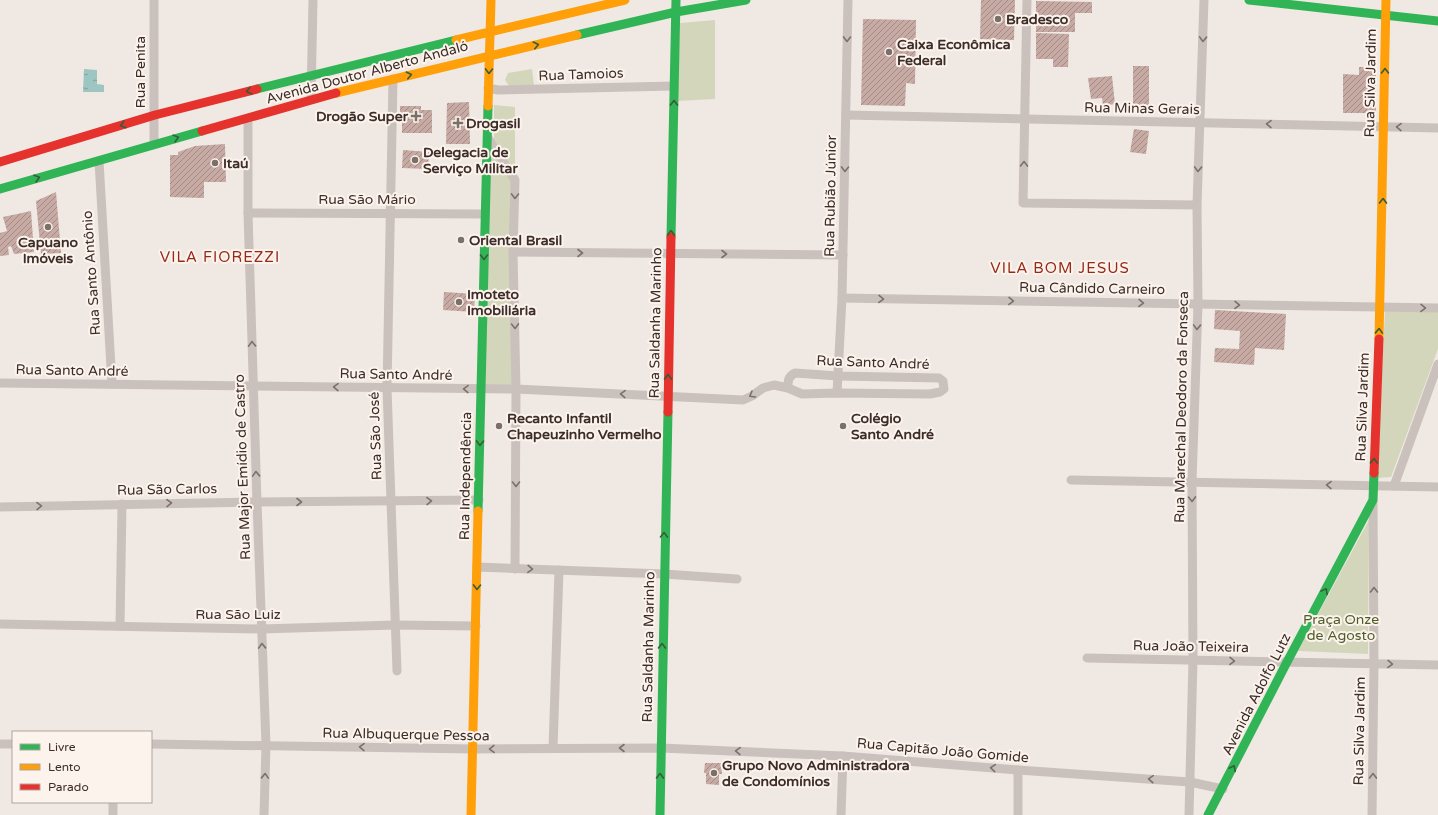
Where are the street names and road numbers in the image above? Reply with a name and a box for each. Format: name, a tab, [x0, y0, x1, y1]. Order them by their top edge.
street label: Rua Silva Jardim	[1361, 28, 1380, 138]
street label: Rua Penita	[132, 36, 149, 108]
street label: Avenida Doutor Alberto Andaló	[264, 37, 470, 108]
street label: Rua Tamoios	[538, 65, 624, 84]
street label: Rua Minas Gerais	[1084, 99, 1200, 118]
street label: Rua Rubião Júnior	[821, 134, 840, 257]
street label: Rua São Mário	[318, 191, 416, 208]
street label: Rua Santo Antônio	[79, 210, 104, 336]
street label: Rua Saldanha Marinho	[646, 247, 665, 399]
street label: Rua Cândido Carneiro	[1019, 279, 1165, 298]
street label: Rua Marechal Deodoro da Fonseca	[1171, 291, 1192, 523]
street label: Rua Santo André	[816, 352, 930, 373]
street label: Rua Silva Jardim	[1352, 352, 1373, 462]
street label: Rua Santo André	[15, 361, 129, 380]
street label: Rua Santo André	[339, 365, 453, 384]
street label: Rua Major Emídio de Castro	[231, 374, 254, 560]
street label: Rua São José	[365, 391, 386, 480]
street label: Rua Independência	[456, 412, 475, 540]
street label: Rua São Carlos	[117, 480, 218, 499]
street label: Rua Saldanha Marinho	[639, 571, 658, 723]
street label: Rua São Luiz	[195, 606, 281, 623]
street label: Avenida Adolfo Lutz	[1218, 630, 1295, 758]
street label: Rua João Teixeira	[1133, 637, 1249, 656]
street label: Rua Silva Jardim	[1350, 676, 1369, 786]
street label: Rua Albuquerque Pessoa	[322, 725, 490, 744]
street label: Rua Capitão João Gomide	[856, 735, 1030, 766]

